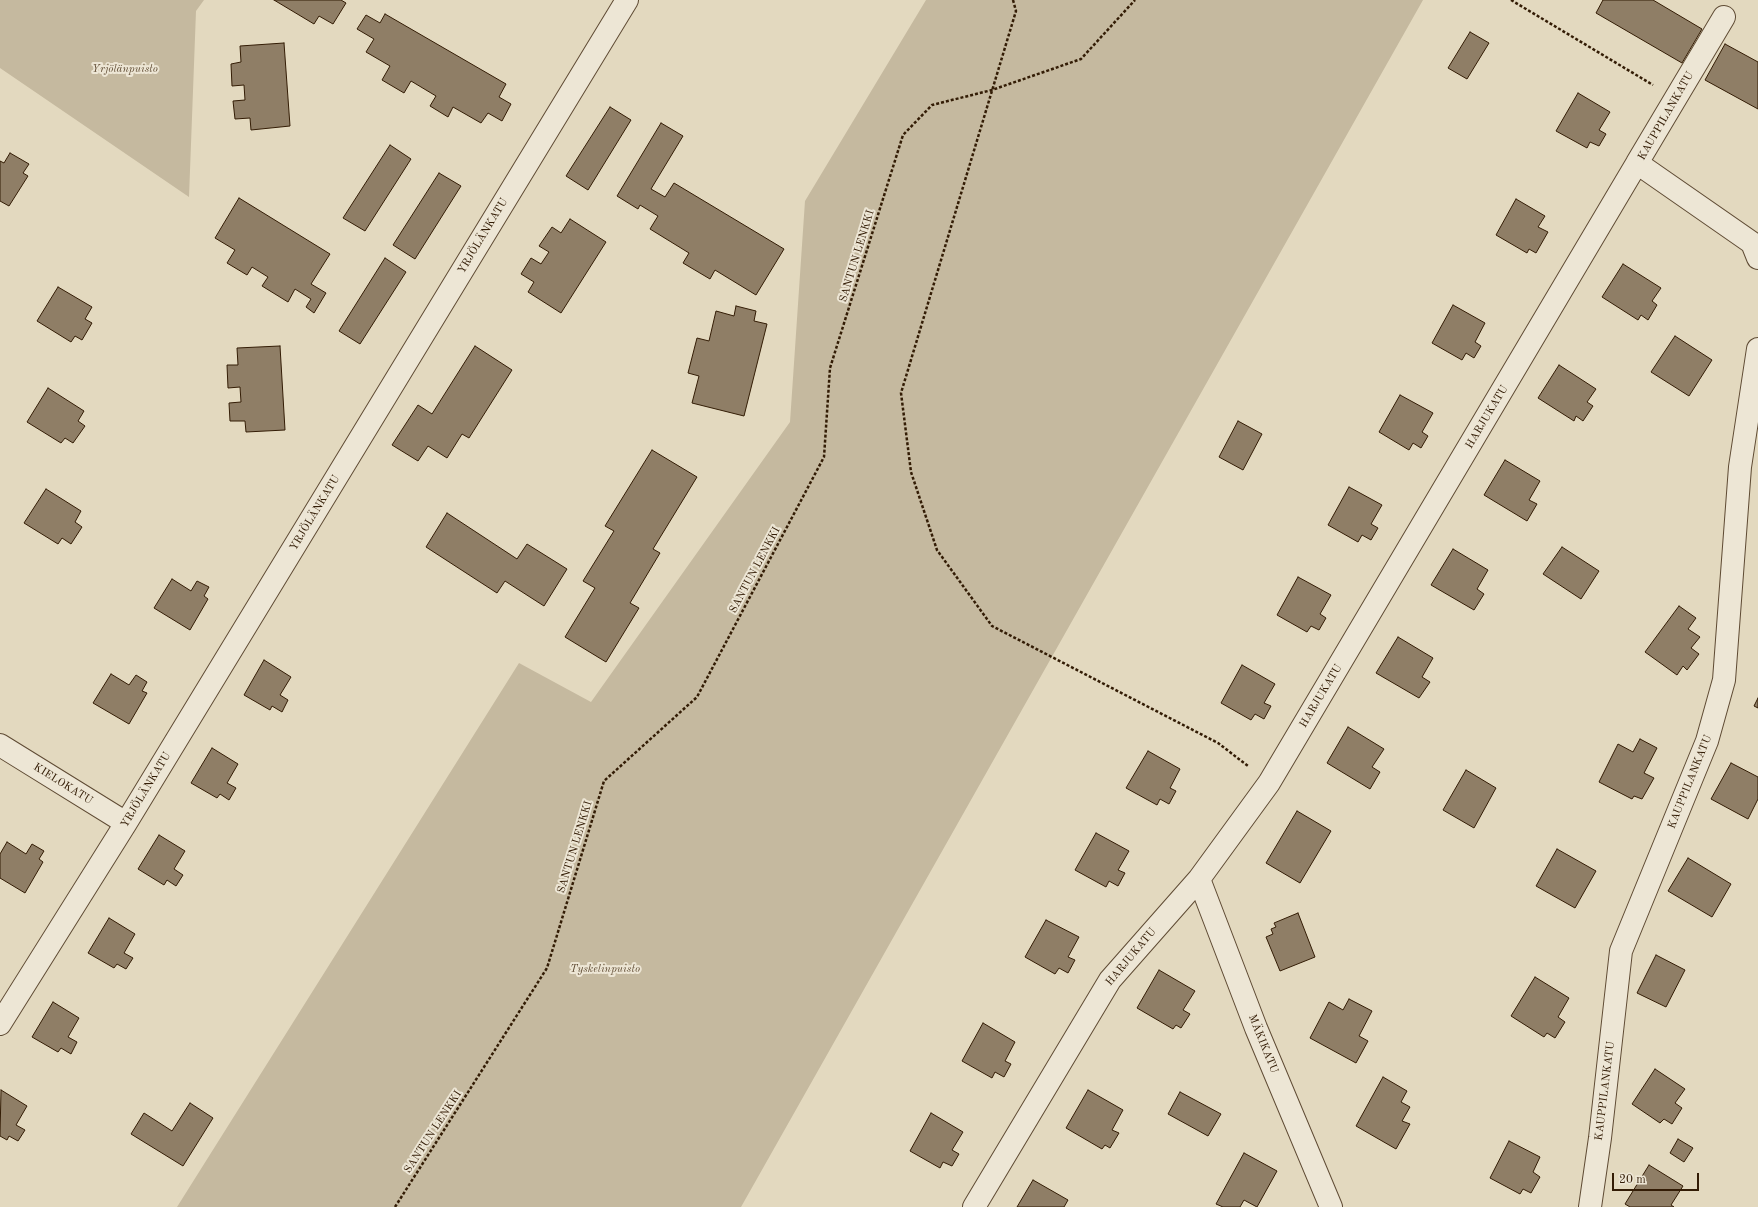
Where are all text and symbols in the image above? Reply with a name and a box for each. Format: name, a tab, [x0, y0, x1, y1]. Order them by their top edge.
park label: Yrjölänpuisto	[92, 62, 158, 76]
street label: KAUPPILANKATU	[1635, 69, 1697, 163]
street label: YRJÖLÄNKATU	[455, 196, 511, 276]
street label: SANTUN LENKKI	[837, 208, 877, 304]
street label: HARJUKATU	[1463, 383, 1511, 451]
street label: YRJÖLÄNKATU	[287, 473, 343, 553]
street label: SANTUN LENKKI	[727, 525, 783, 615]
street label: HARJUKATU	[1297, 662, 1345, 730]
street label: KAUPPILANKATU	[1665, 733, 1715, 831]
street label: YRJÖLÄNKATU	[118, 750, 174, 830]
street label: KIELOKATU	[31, 761, 95, 807]
street label: SANTUN LENKKI	[555, 799, 595, 895]
street label: HARJUKATU	[1103, 925, 1159, 989]
park label: Tyskelinpuisto	[570, 962, 640, 976]
street label: MÄKIKATU	[1245, 1013, 1281, 1075]
street label: KAUPPILANKATU	[1592, 1040, 1618, 1142]
street label: SANTUN LENKKI	[401, 1088, 465, 1176]
scale bar	[1614, 1165, 1701, 1191]
text: 20 m	[1619, 1174, 1646, 1186]

